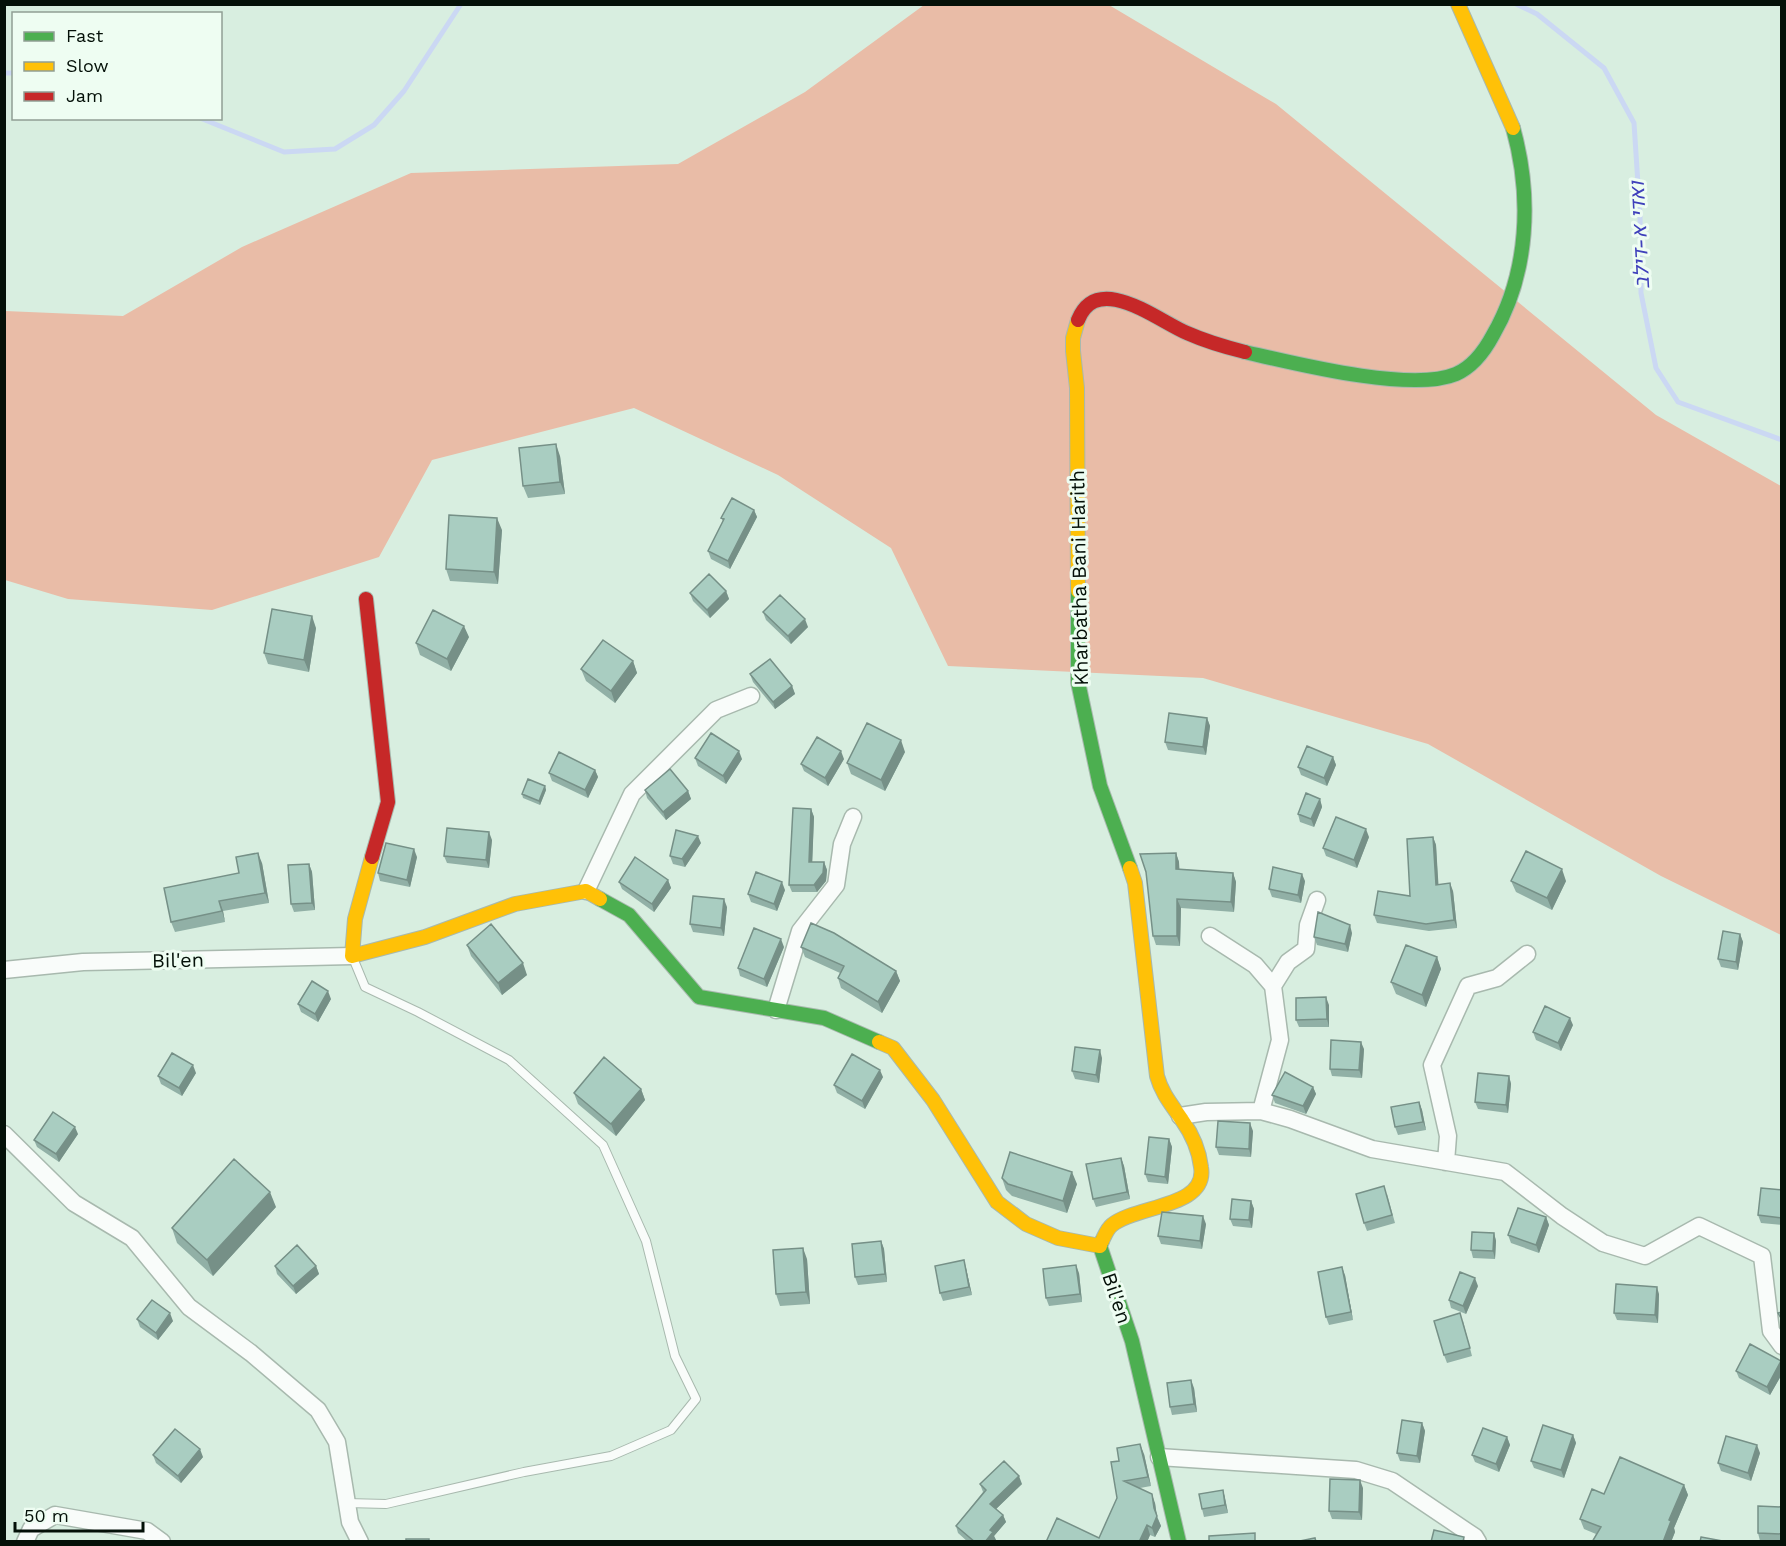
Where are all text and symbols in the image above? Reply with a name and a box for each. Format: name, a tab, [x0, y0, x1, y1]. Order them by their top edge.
legend	[12, 12, 222, 120]
text: Fast	[66, 25, 104, 46]
text: Slow	[66, 55, 109, 76]
text: Jam	[66, 85, 103, 106]
water label: ואדי א-דילב	[1624, 179, 1654, 289]
street label: Kharbatha Bani Harith	[1065, 470, 1093, 686]
street label: Bil'en	[152, 948, 204, 972]
street label: Bil'en	[1097, 1269, 1137, 1327]
scale bar	[15, 1495, 142, 1533]
text: 50 m	[24, 1505, 69, 1526]

